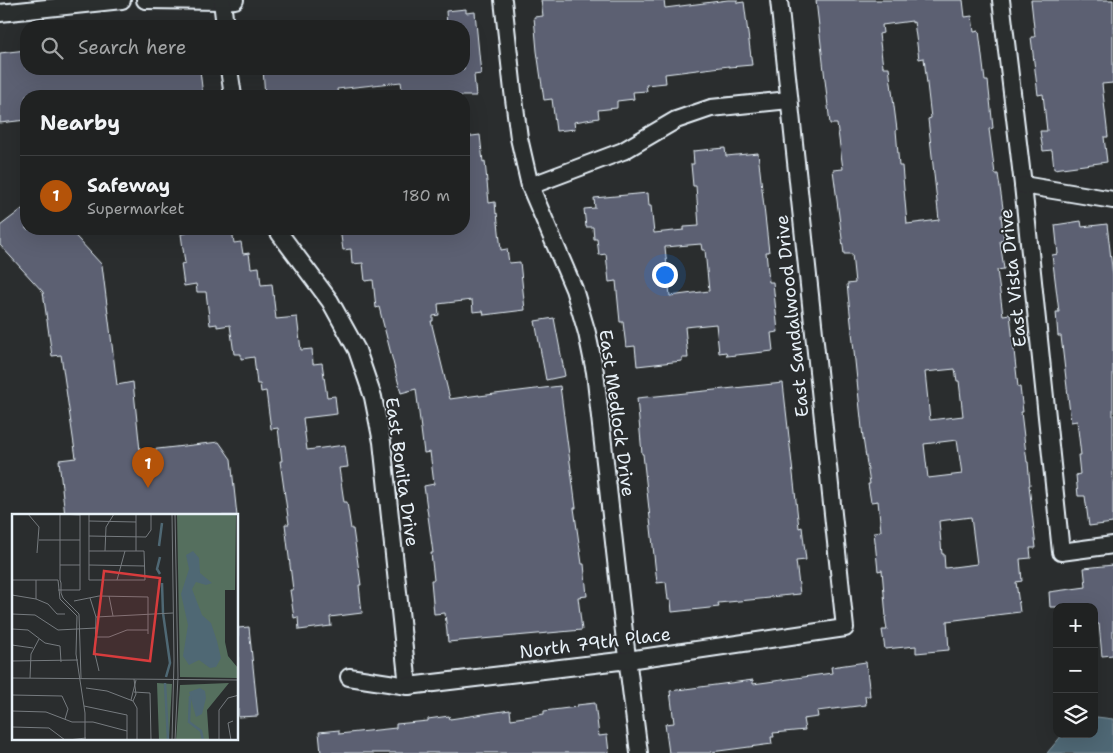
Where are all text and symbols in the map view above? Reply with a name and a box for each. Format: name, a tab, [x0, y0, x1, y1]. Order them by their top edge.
search box	[20, 20, 470, 75]
icon: search	[38, 34, 66, 62]
text: Search here	[78, 35, 187, 60]
text: Nearby	[40, 109, 120, 137]
text: Safeway	[87, 173, 170, 198]
text: 1	[52, 185, 60, 206]
text: 180 m	[402, 185, 450, 206]
text: Supermarket	[87, 198, 184, 219]
street label: East Vista Drive	[994, 208, 1032, 348]
street label: East Sandalwood Drive	[769, 214, 815, 418]
your location	[652, 262, 678, 288]
street label: East Medlock Drive	[593, 328, 641, 498]
street label: East Bonita Drive	[380, 396, 424, 548]
pin: 1	[132, 447, 164, 488]
inset map	[12, 514, 239, 740]
map controls	[1053, 603, 1098, 738]
button: +	[1053, 603, 1098, 648]
street label: North 79th Place	[518, 622, 672, 664]
button: −	[1053, 648, 1098, 693]
button: layers	[1053, 693, 1098, 738]

